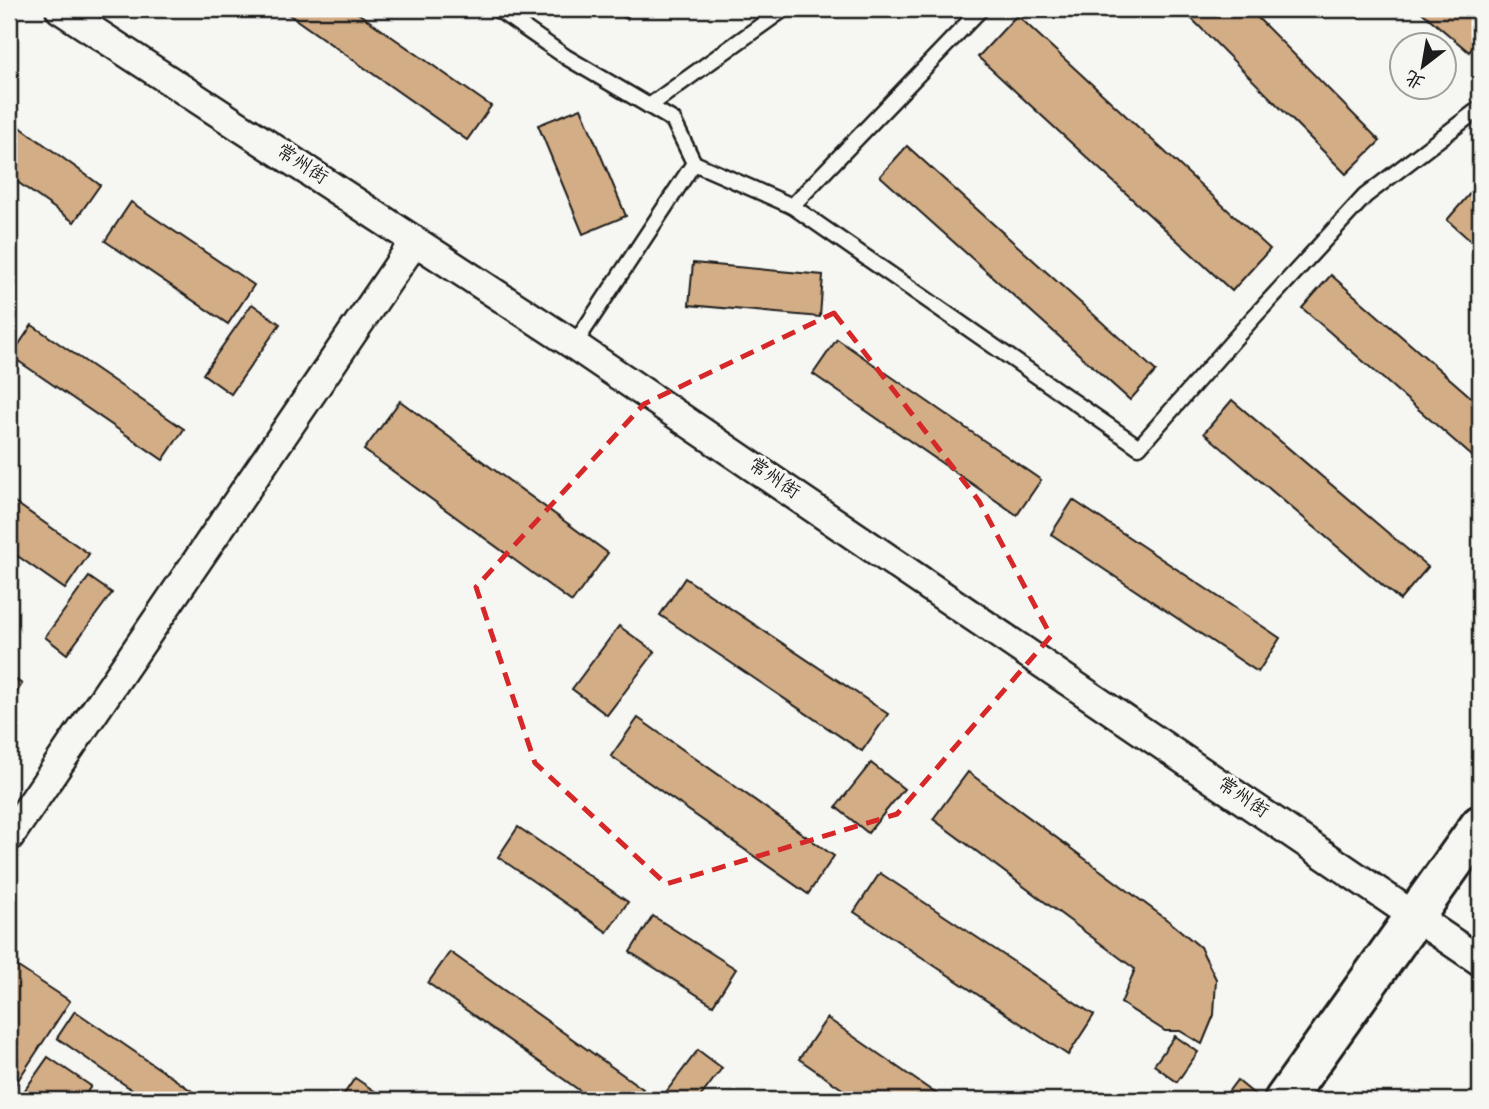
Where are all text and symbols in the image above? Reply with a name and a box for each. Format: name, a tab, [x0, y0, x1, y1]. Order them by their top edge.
north arrow	[1388, 32, 1458, 102]
text: 北	[1402, 63, 1430, 92]
street label: 常州街	[271, 140, 332, 191]
street label: 常州街	[743, 454, 804, 505]
street label: 常州街	[1212, 773, 1273, 824]

